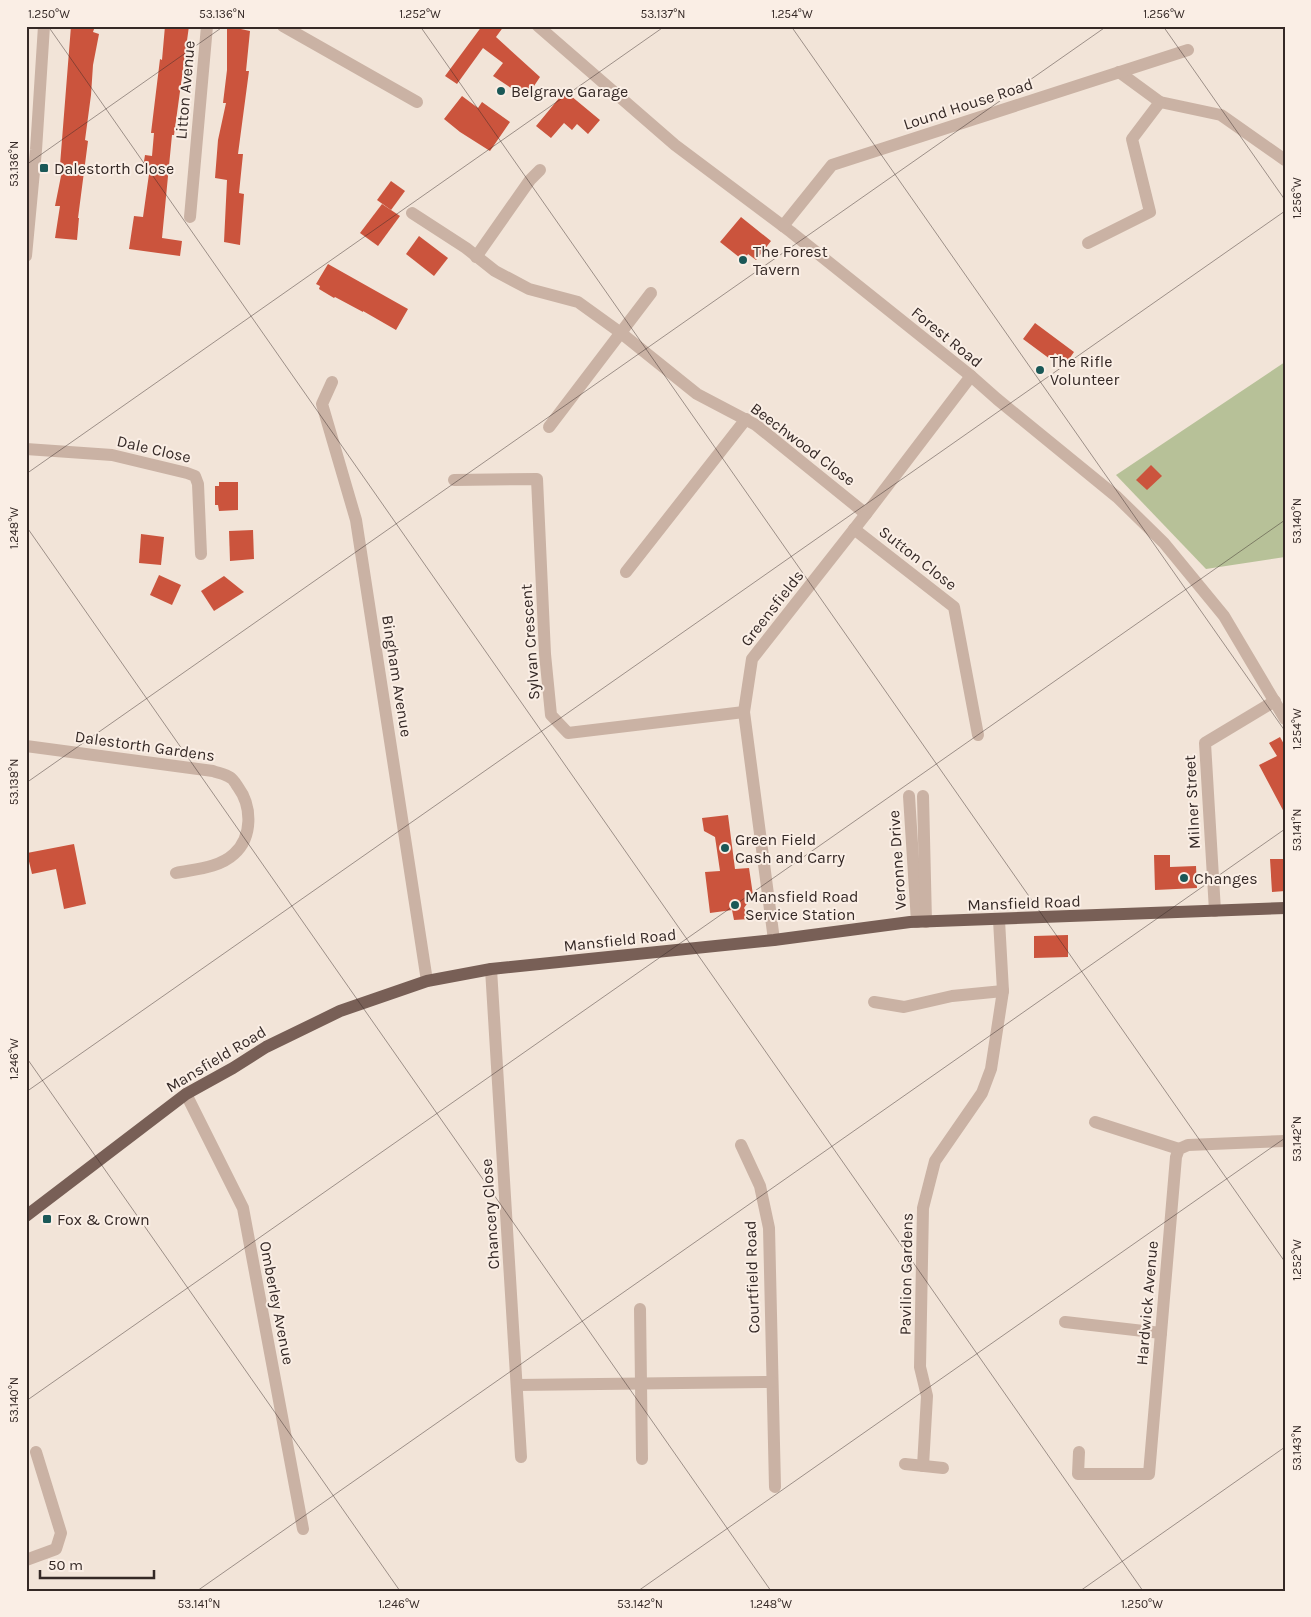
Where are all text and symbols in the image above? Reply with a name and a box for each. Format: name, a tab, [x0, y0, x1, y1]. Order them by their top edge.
text: 1.250°W	[28, 7, 70, 21]
text: 53.136°N	[199, 7, 245, 21]
text: 1.252°W	[399, 7, 441, 21]
text: 53.137°N	[641, 7, 685, 21]
text: 1.254°W	[771, 7, 813, 21]
text: 1.256°W	[1143, 7, 1185, 21]
street label: Litton Avenue	[171, 40, 199, 140]
street label: Lound House Road	[901, 74, 1035, 134]
place label: Belgrave Garage	[511, 82, 628, 101]
marker: Belgrave Garage	[495, 85, 507, 97]
text: 53.136°N	[7, 141, 21, 187]
place label: Dalestorth Close	[54, 159, 174, 178]
marker: Dalestorth Close	[38, 162, 50, 174]
text: 1.256°W	[1290, 177, 1304, 219]
place label: The Forest Tavern	[753, 242, 828, 279]
marker: The Forest Tavern	[737, 254, 749, 266]
street label: Forest Road	[908, 303, 986, 371]
place label: The Rifle Volunteer	[1050, 352, 1120, 389]
marker: The Rifle Volunteer	[1034, 364, 1046, 376]
street label: Beechwood Close	[747, 398, 859, 490]
street label: Dale Close	[115, 431, 193, 467]
text: 53.140°N	[1290, 498, 1304, 544]
text: 1.248°W	[7, 507, 21, 549]
street label: Sutton Close	[875, 522, 961, 594]
street label: Greensfields	[736, 566, 808, 650]
street label: Sylvan Crescent	[516, 583, 544, 701]
street label: Bingham Avenue	[378, 614, 416, 738]
text: 1.254°W	[1290, 708, 1304, 750]
street label: Dalestorth Gardens	[74, 727, 216, 765]
street label: Milner Street	[1180, 754, 1204, 850]
text: 53.138°N	[7, 759, 21, 805]
street label: Veronne Drive	[884, 809, 910, 911]
text: 53.141°N	[1290, 809, 1304, 851]
place label: Green Field Cash and Carry	[735, 830, 845, 867]
marker: Green Field Cash and Carry	[719, 842, 731, 854]
place label: Changes	[1194, 869, 1258, 888]
marker: Changes	[1178, 872, 1190, 884]
place label: Mansfield Road Service Station	[745, 887, 859, 924]
street label: Mansfield Road	[967, 892, 1081, 914]
marker: Mansfield Road Service Station	[729, 899, 741, 911]
street label: Mansfield Road	[563, 925, 677, 955]
street label: Mansfield Road	[162, 1022, 270, 1096]
text: 1.246°W	[7, 1038, 21, 1080]
text: 53.142°N	[1290, 1116, 1304, 1162]
street label: Chancery Close	[477, 1158, 503, 1270]
place label: Fox & Crown	[57, 1210, 150, 1229]
marker: Fox & Crown	[41, 1213, 53, 1225]
street label: Pavilion Gardens	[895, 1213, 917, 1335]
street label: Courtfield Road	[741, 1220, 763, 1334]
text: 1.252°W	[1290, 1239, 1304, 1281]
street label: Omberley Avenue	[256, 1240, 298, 1366]
street label: Hardwick Avenue	[1132, 1240, 1162, 1366]
text: 53.140°N	[7, 1377, 21, 1423]
text: 53.143°N	[1290, 1425, 1304, 1471]
scale bar	[40, 1547, 154, 1579]
text: 50 m	[48, 1556, 83, 1574]
text: 53.141°N	[178, 1597, 220, 1611]
text: 1.246°W	[378, 1597, 420, 1611]
text: 53.142°N	[617, 1597, 663, 1611]
text: 1.248°W	[750, 1597, 792, 1611]
text: 1.250°W	[1121, 1597, 1163, 1611]

